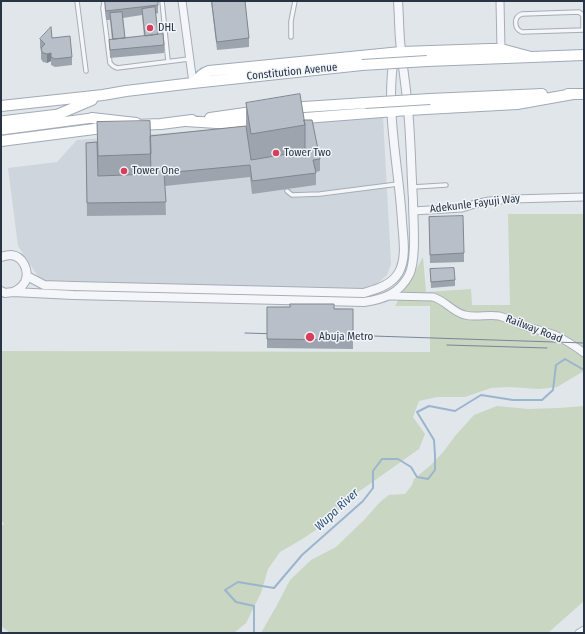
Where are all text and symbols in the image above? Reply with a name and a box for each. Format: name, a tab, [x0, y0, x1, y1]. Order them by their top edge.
place label: DHL	[158, 21, 176, 35]
marker: DHL	[145, 23, 155, 33]
street label: Constitution Avenue	[246, 61, 338, 83]
place label: Tower Two	[284, 146, 331, 160]
marker: Tower Two	[271, 148, 281, 158]
place label: Tower One	[132, 164, 179, 178]
marker: Tower One	[119, 166, 129, 176]
street label: Adekunle Fayuji Way	[429, 192, 521, 216]
street label: Railway Road	[504, 312, 564, 346]
place label: Abuja Metro	[319, 330, 373, 344]
marker: Abuja Metro	[304, 331, 316, 343]
water label: Wupa River	[312, 486, 362, 534]

